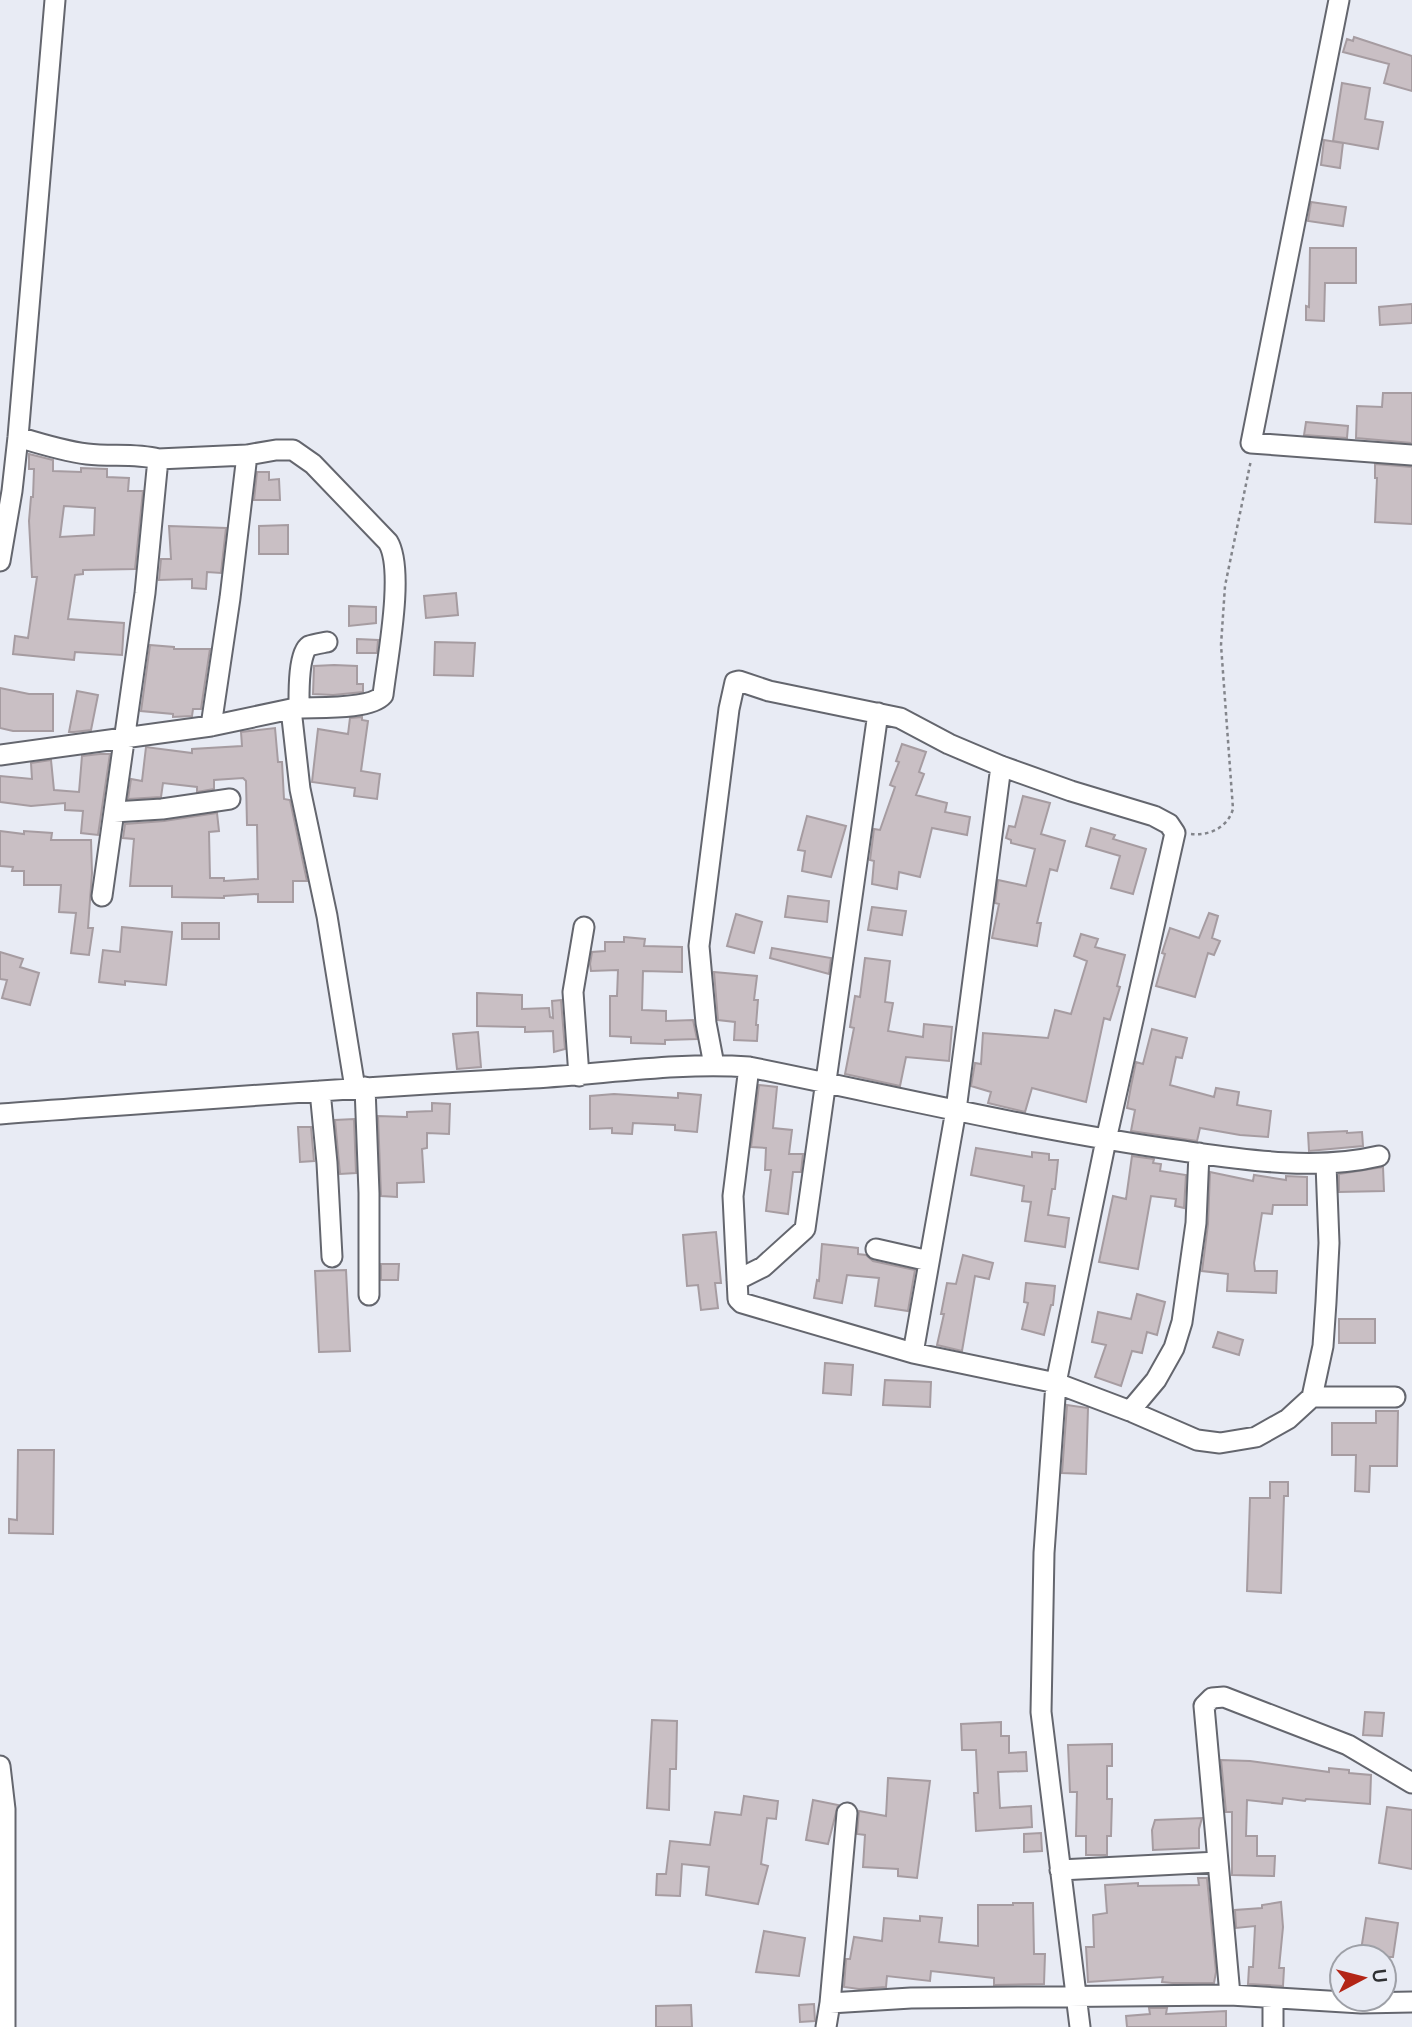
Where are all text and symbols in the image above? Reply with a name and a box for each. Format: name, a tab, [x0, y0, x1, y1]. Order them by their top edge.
north arrow	[1328, 1943, 1398, 2013]
text: U	[1368, 1967, 1393, 1984]

